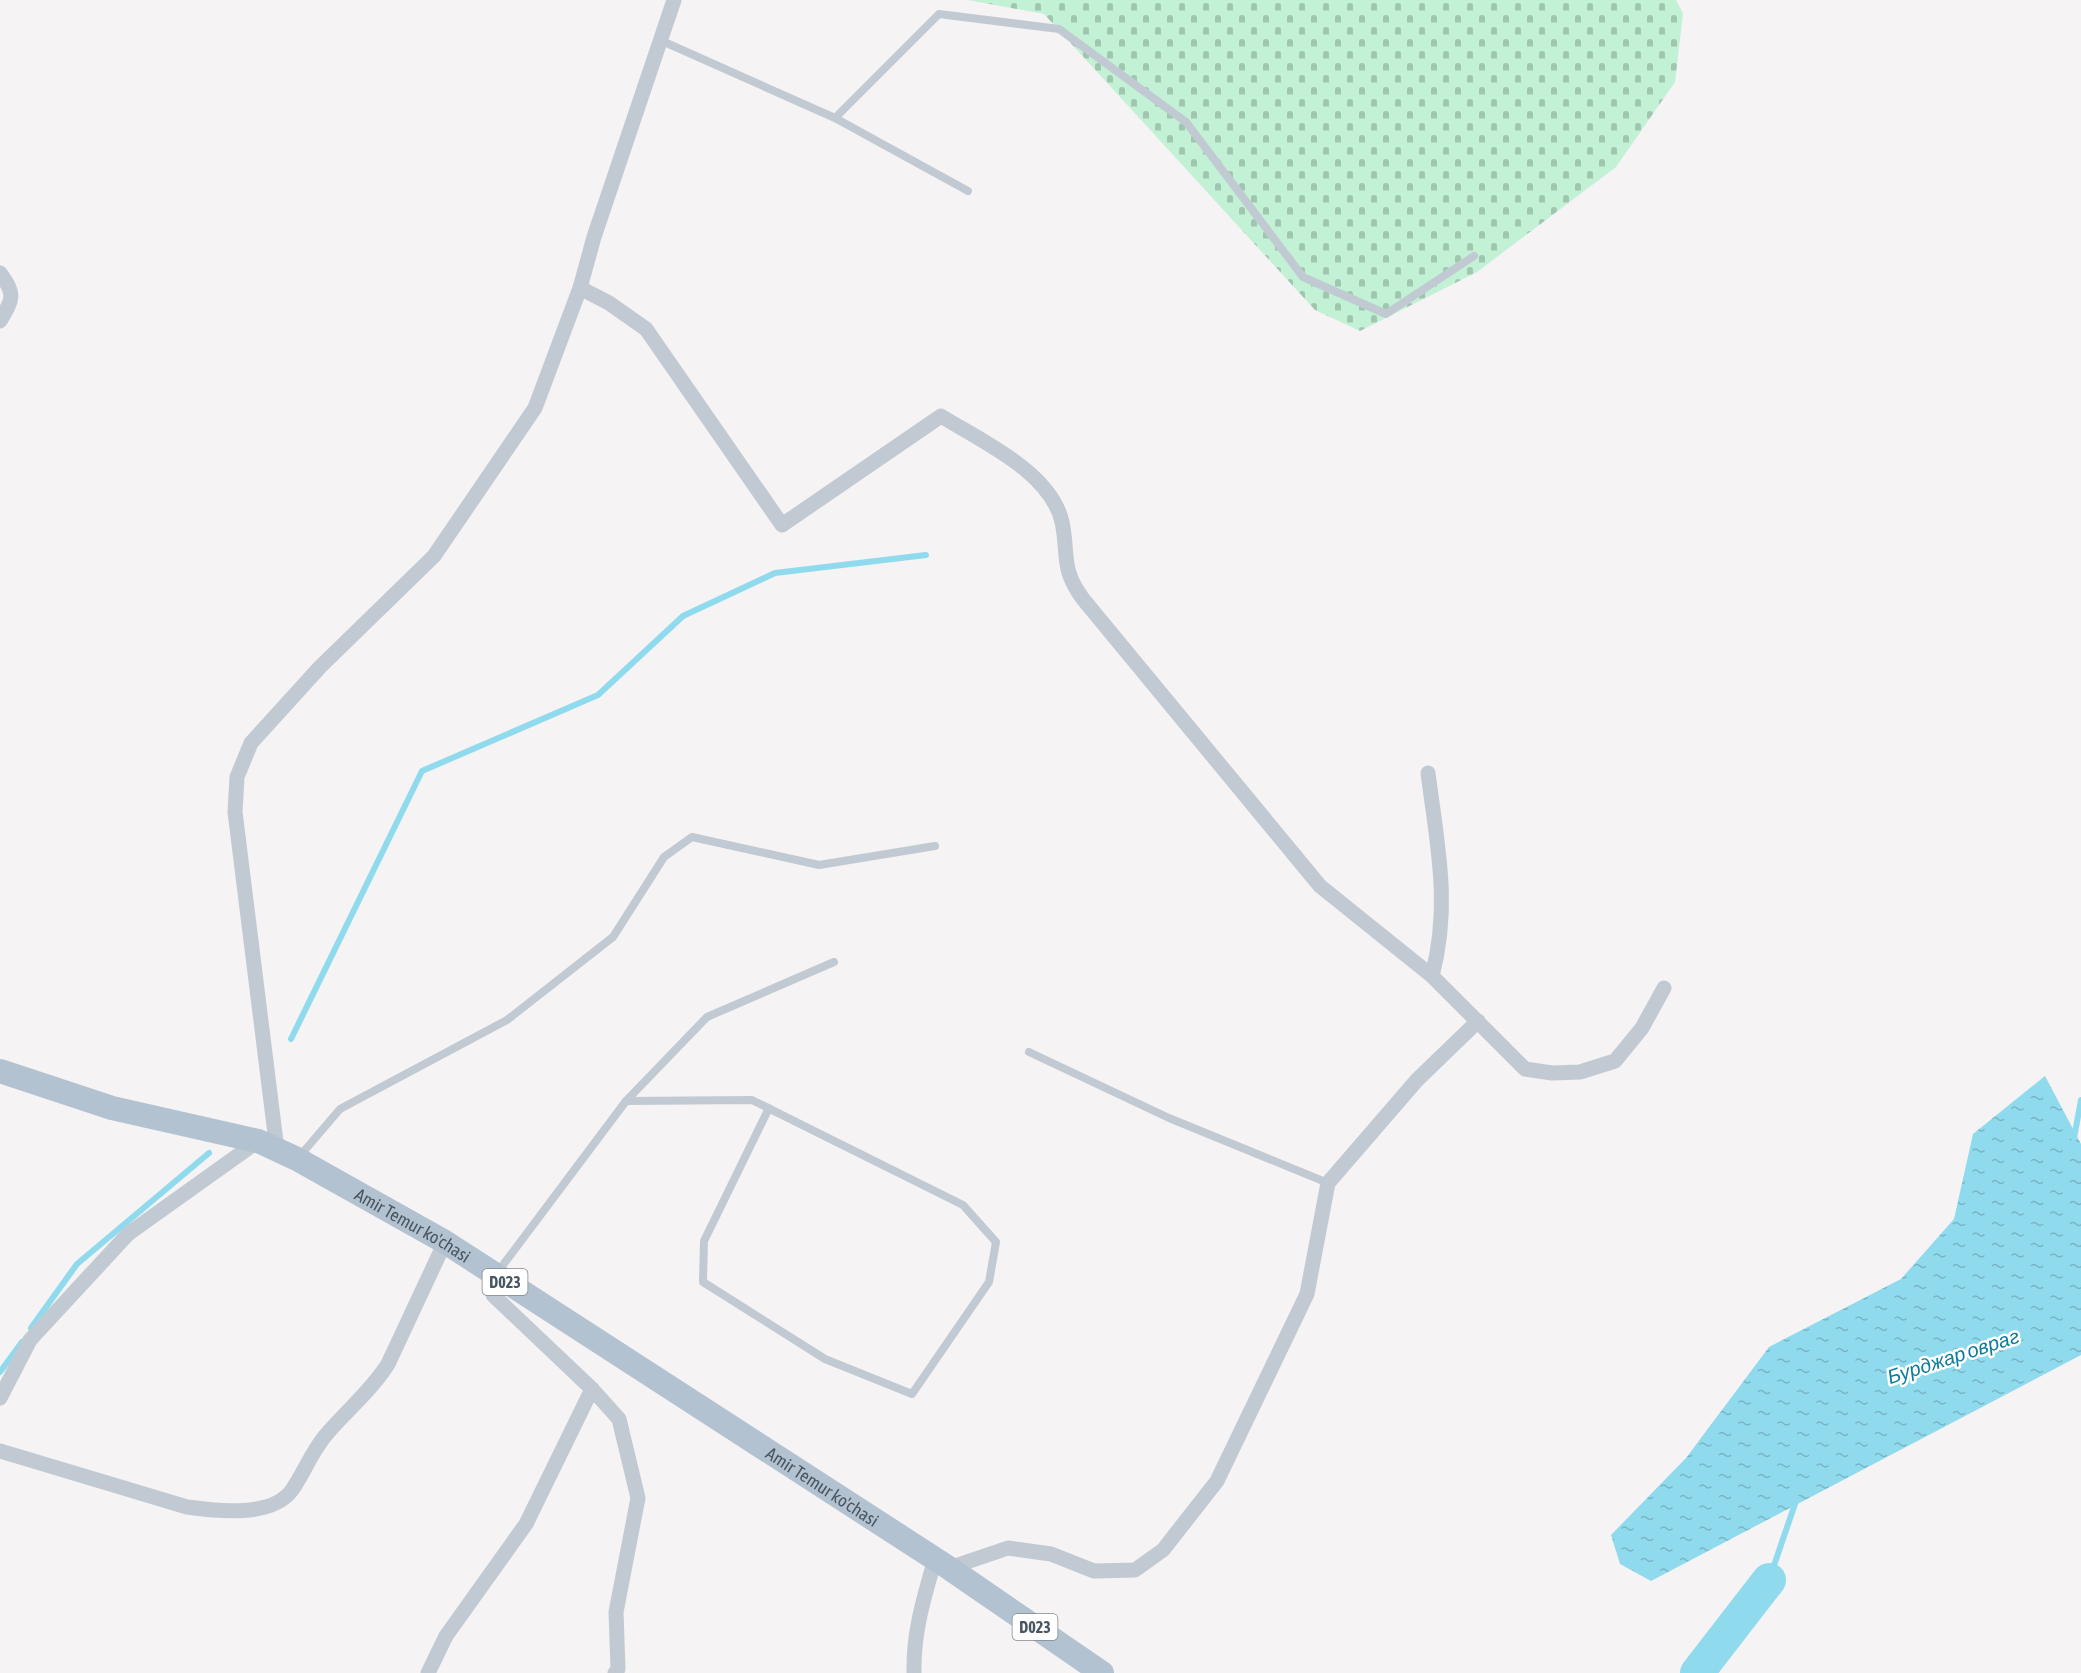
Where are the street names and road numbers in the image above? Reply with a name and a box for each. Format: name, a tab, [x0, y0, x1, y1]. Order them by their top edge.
street label: Amir Temur ko'chasi	[352, 1183, 475, 1266]
road number: D023	[482, 1269, 528, 1295]
street label: Amir Temur ko'chasi	[762, 1442, 883, 1530]
road number: D023	[1012, 1614, 1058, 1640]

